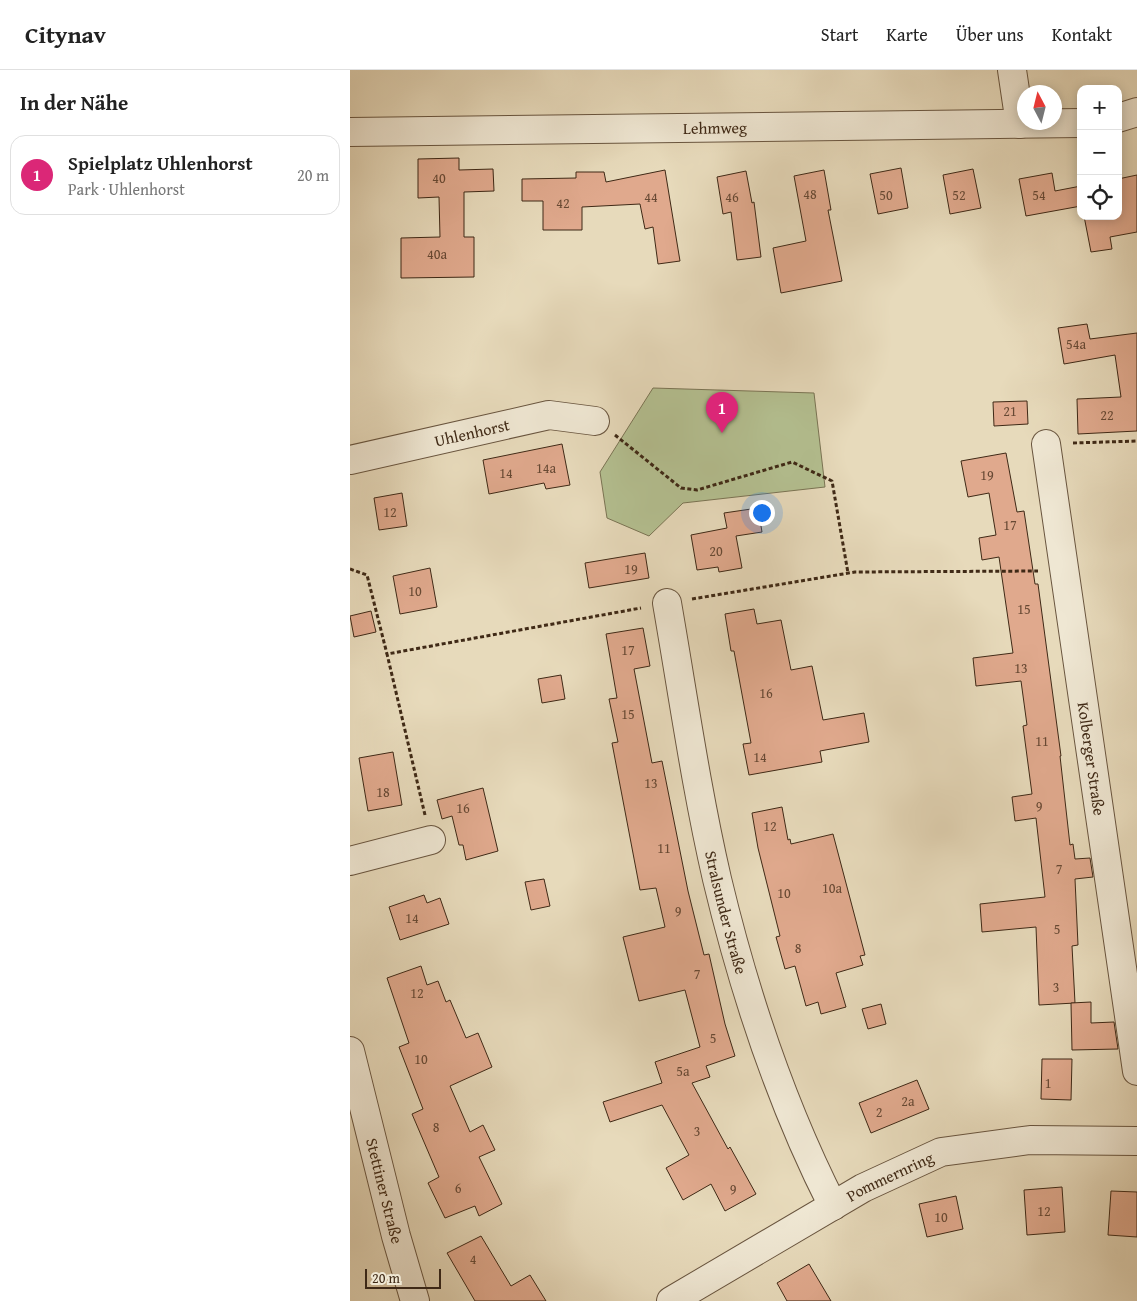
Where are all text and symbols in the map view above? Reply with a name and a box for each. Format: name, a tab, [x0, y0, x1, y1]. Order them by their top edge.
text: Citynav	[25, 17, 106, 52]
text: Start	[821, 21, 858, 48]
text: Karte	[886, 21, 928, 48]
text: Über uns	[956, 21, 1024, 48]
text: Kontakt	[1052, 21, 1112, 48]
north arrow	[1017, 85, 1062, 130]
map controls	[1077, 85, 1122, 220]
button: +	[1077, 85, 1122, 130]
text: In der Nähe	[20, 87, 128, 118]
street label: Lehmweg	[683, 115, 747, 140]
button: −	[1077, 130, 1122, 175]
text: Spielplatz Uhlenhorst	[68, 149, 253, 177]
text: 1	[33, 163, 41, 187]
text: 20 m	[297, 163, 329, 187]
house number: 40	[432, 168, 446, 188]
button: locate	[1077, 175, 1122, 220]
text: Park · Uhlenhorst	[68, 177, 185, 201]
house number: 48	[803, 184, 817, 204]
house number: 50	[879, 185, 893, 205]
house number: 52	[952, 185, 966, 205]
house number: 54	[1032, 185, 1046, 205]
house number: 44	[644, 187, 658, 207]
house number: 46	[725, 187, 739, 207]
house number: 42	[556, 193, 570, 213]
house number: 40a	[427, 244, 447, 264]
house number: 54a	[1066, 334, 1086, 354]
pin: 1	[706, 392, 738, 433]
house number: 21	[1003, 401, 1017, 421]
house number: 22	[1100, 405, 1114, 425]
street label: Uhlenhorst	[432, 412, 512, 453]
house number: 14a	[536, 458, 556, 478]
house number: 14	[499, 463, 513, 483]
house number: 19	[980, 465, 994, 485]
your location	[749, 500, 775, 526]
house number: 12	[383, 502, 397, 522]
house number: 17	[1003, 515, 1017, 535]
house number: 20	[709, 541, 723, 561]
house number: 19	[624, 559, 638, 579]
house number: 10	[408, 581, 422, 601]
house number: 15	[1017, 599, 1031, 619]
house number: 17	[621, 640, 635, 660]
house number: 13	[1014, 658, 1028, 678]
house number: 16	[759, 683, 773, 703]
street label: Kolberger Straße	[1072, 700, 1112, 817]
house number: 15	[621, 704, 635, 724]
house number: 11	[1035, 731, 1049, 751]
house number: 14	[753, 747, 767, 767]
house number: 13	[644, 773, 658, 793]
house number: 18	[376, 782, 390, 802]
house number: 9	[1036, 796, 1043, 816]
house number: 16	[456, 798, 470, 818]
house number: 12	[763, 816, 777, 836]
house number: 11	[657, 838, 671, 858]
street label: Stralsunder Straße	[699, 848, 754, 977]
house number: 7	[1056, 859, 1063, 879]
house number: 10a	[822, 878, 842, 898]
house number: 10	[777, 883, 791, 903]
house number: 9	[675, 901, 682, 921]
house number: 14	[405, 908, 419, 928]
house number: 5	[1054, 919, 1060, 939]
house number: 8	[795, 938, 802, 958]
house number: 7	[694, 964, 701, 984]
house number: 3	[1053, 977, 1059, 997]
house number: 12	[410, 983, 424, 1003]
house number: 5	[710, 1028, 716, 1048]
house number: 10	[414, 1049, 428, 1069]
house number: 5a	[676, 1061, 690, 1081]
house number: 1	[1045, 1073, 1051, 1093]
house number: 2a	[901, 1091, 915, 1111]
house number: 2	[876, 1102, 882, 1122]
house number: 8	[433, 1117, 440, 1137]
house number: 3	[694, 1121, 700, 1141]
street label: Stettiner Straße	[360, 1136, 410, 1246]
street label: Pommernring	[842, 1145, 937, 1207]
house number: 6	[455, 1178, 462, 1198]
house number: 9	[730, 1179, 737, 1199]
house number: 12	[1037, 1201, 1051, 1221]
house number: 10	[934, 1207, 948, 1227]
house number: 4	[470, 1249, 477, 1269]
scale bar	[365, 1266, 441, 1289]
text: 20 m	[372, 1268, 400, 1288]

